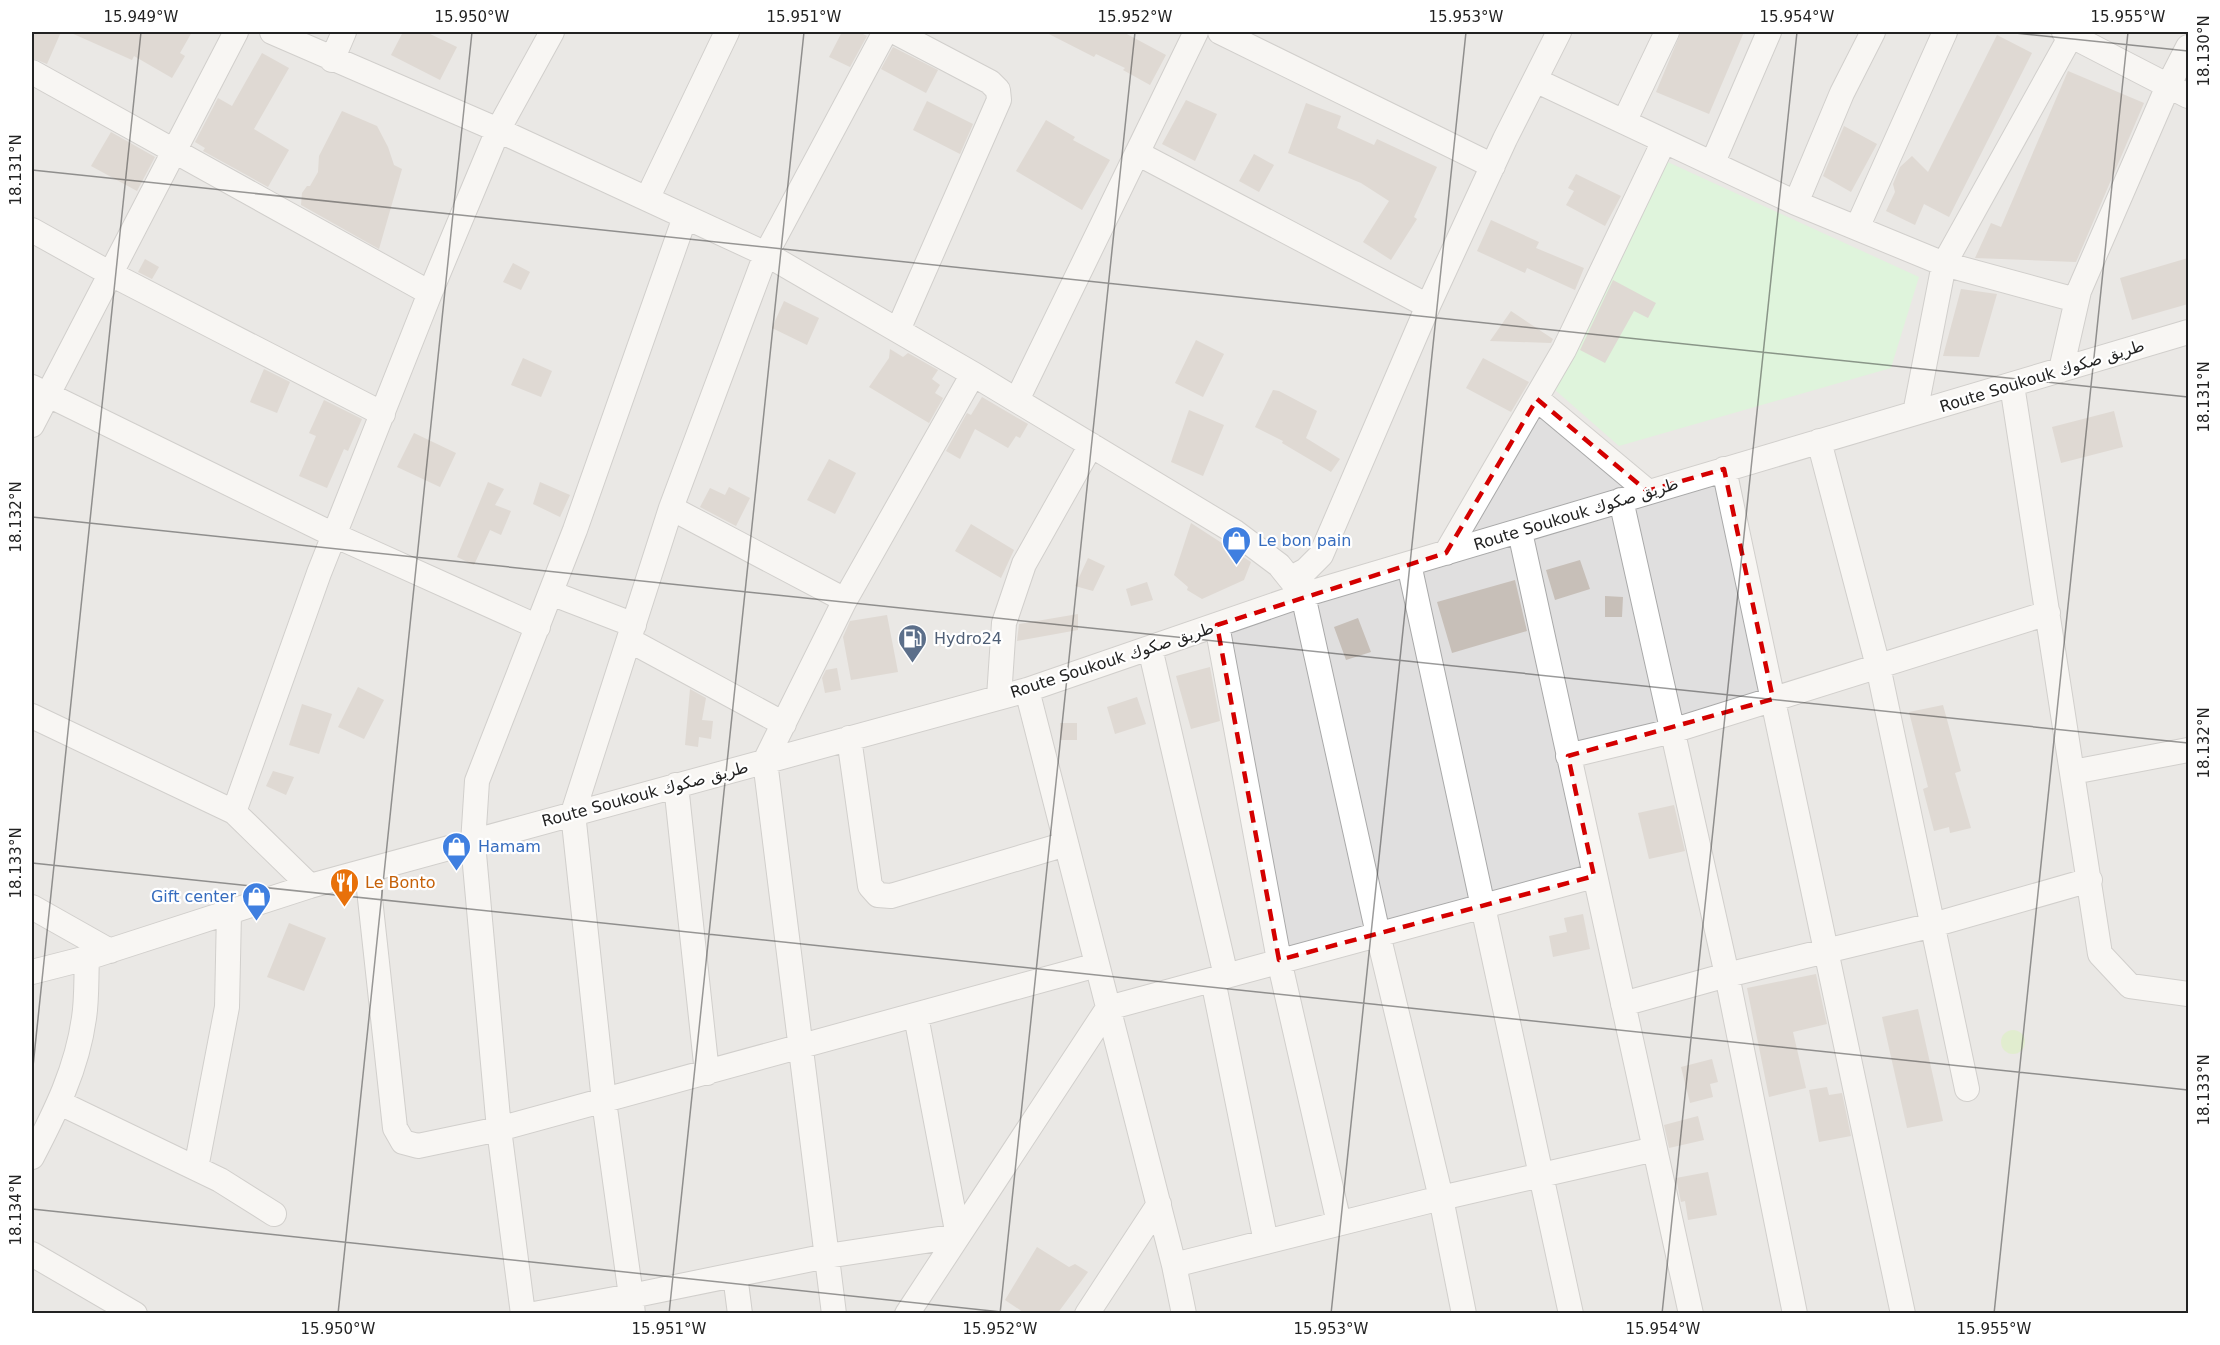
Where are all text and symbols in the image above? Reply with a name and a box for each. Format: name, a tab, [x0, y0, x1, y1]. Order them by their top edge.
text: 15.949°W	[104, 8, 179, 26]
text: 15.950°W	[435, 8, 510, 26]
text: 15.951°W	[767, 8, 842, 26]
text: 15.952°W	[1098, 8, 1173, 26]
text: 15.953°W	[1429, 8, 1504, 26]
text: 15.954°W	[1760, 8, 1835, 26]
text: 15.955°W	[2091, 8, 2166, 26]
text: 18.130°N	[2195, 15, 2213, 87]
text: 18.131°N	[7, 134, 25, 206]
street label: Route Soukouk طريق صكوك	[1937, 336, 2147, 417]
text: 18.131°N	[2195, 361, 2213, 433]
street label: Route Soukouk طريق صكوك	[1471, 474, 1681, 555]
text: 18.132°N	[7, 481, 25, 553]
shop icon: Le bon pain	[1221, 524, 1253, 566]
place label: Le bon pain	[1258, 531, 1351, 550]
street label: Route Soukouk طريق صكوك	[1008, 618, 1216, 703]
fuel station icon: Hydro24	[897, 622, 929, 664]
place label: Hydro24	[934, 629, 1002, 648]
text: 18.132°N	[2195, 707, 2213, 779]
street label: Route Soukouk طريق صكوك	[540, 757, 751, 832]
text: 18.133°N	[7, 827, 25, 899]
shop icon: Hamam	[441, 830, 473, 872]
place label: Hamam	[478, 837, 541, 856]
restaurant icon: Le Bonto	[328, 866, 360, 908]
place label: Le Bonto	[365, 873, 436, 892]
shop icon: Gift center	[241, 880, 273, 922]
place label: Gift center	[151, 887, 236, 906]
text: 18.133°N	[2195, 1054, 2213, 1126]
text: 18.134°N	[7, 1174, 25, 1246]
text: 15.950°W	[301, 1320, 376, 1338]
text: 15.951°W	[632, 1320, 707, 1338]
text: 15.952°W	[963, 1320, 1038, 1338]
text: 15.953°W	[1294, 1320, 1369, 1338]
text: 15.954°W	[1626, 1320, 1701, 1338]
text: 15.955°W	[1957, 1320, 2032, 1338]

